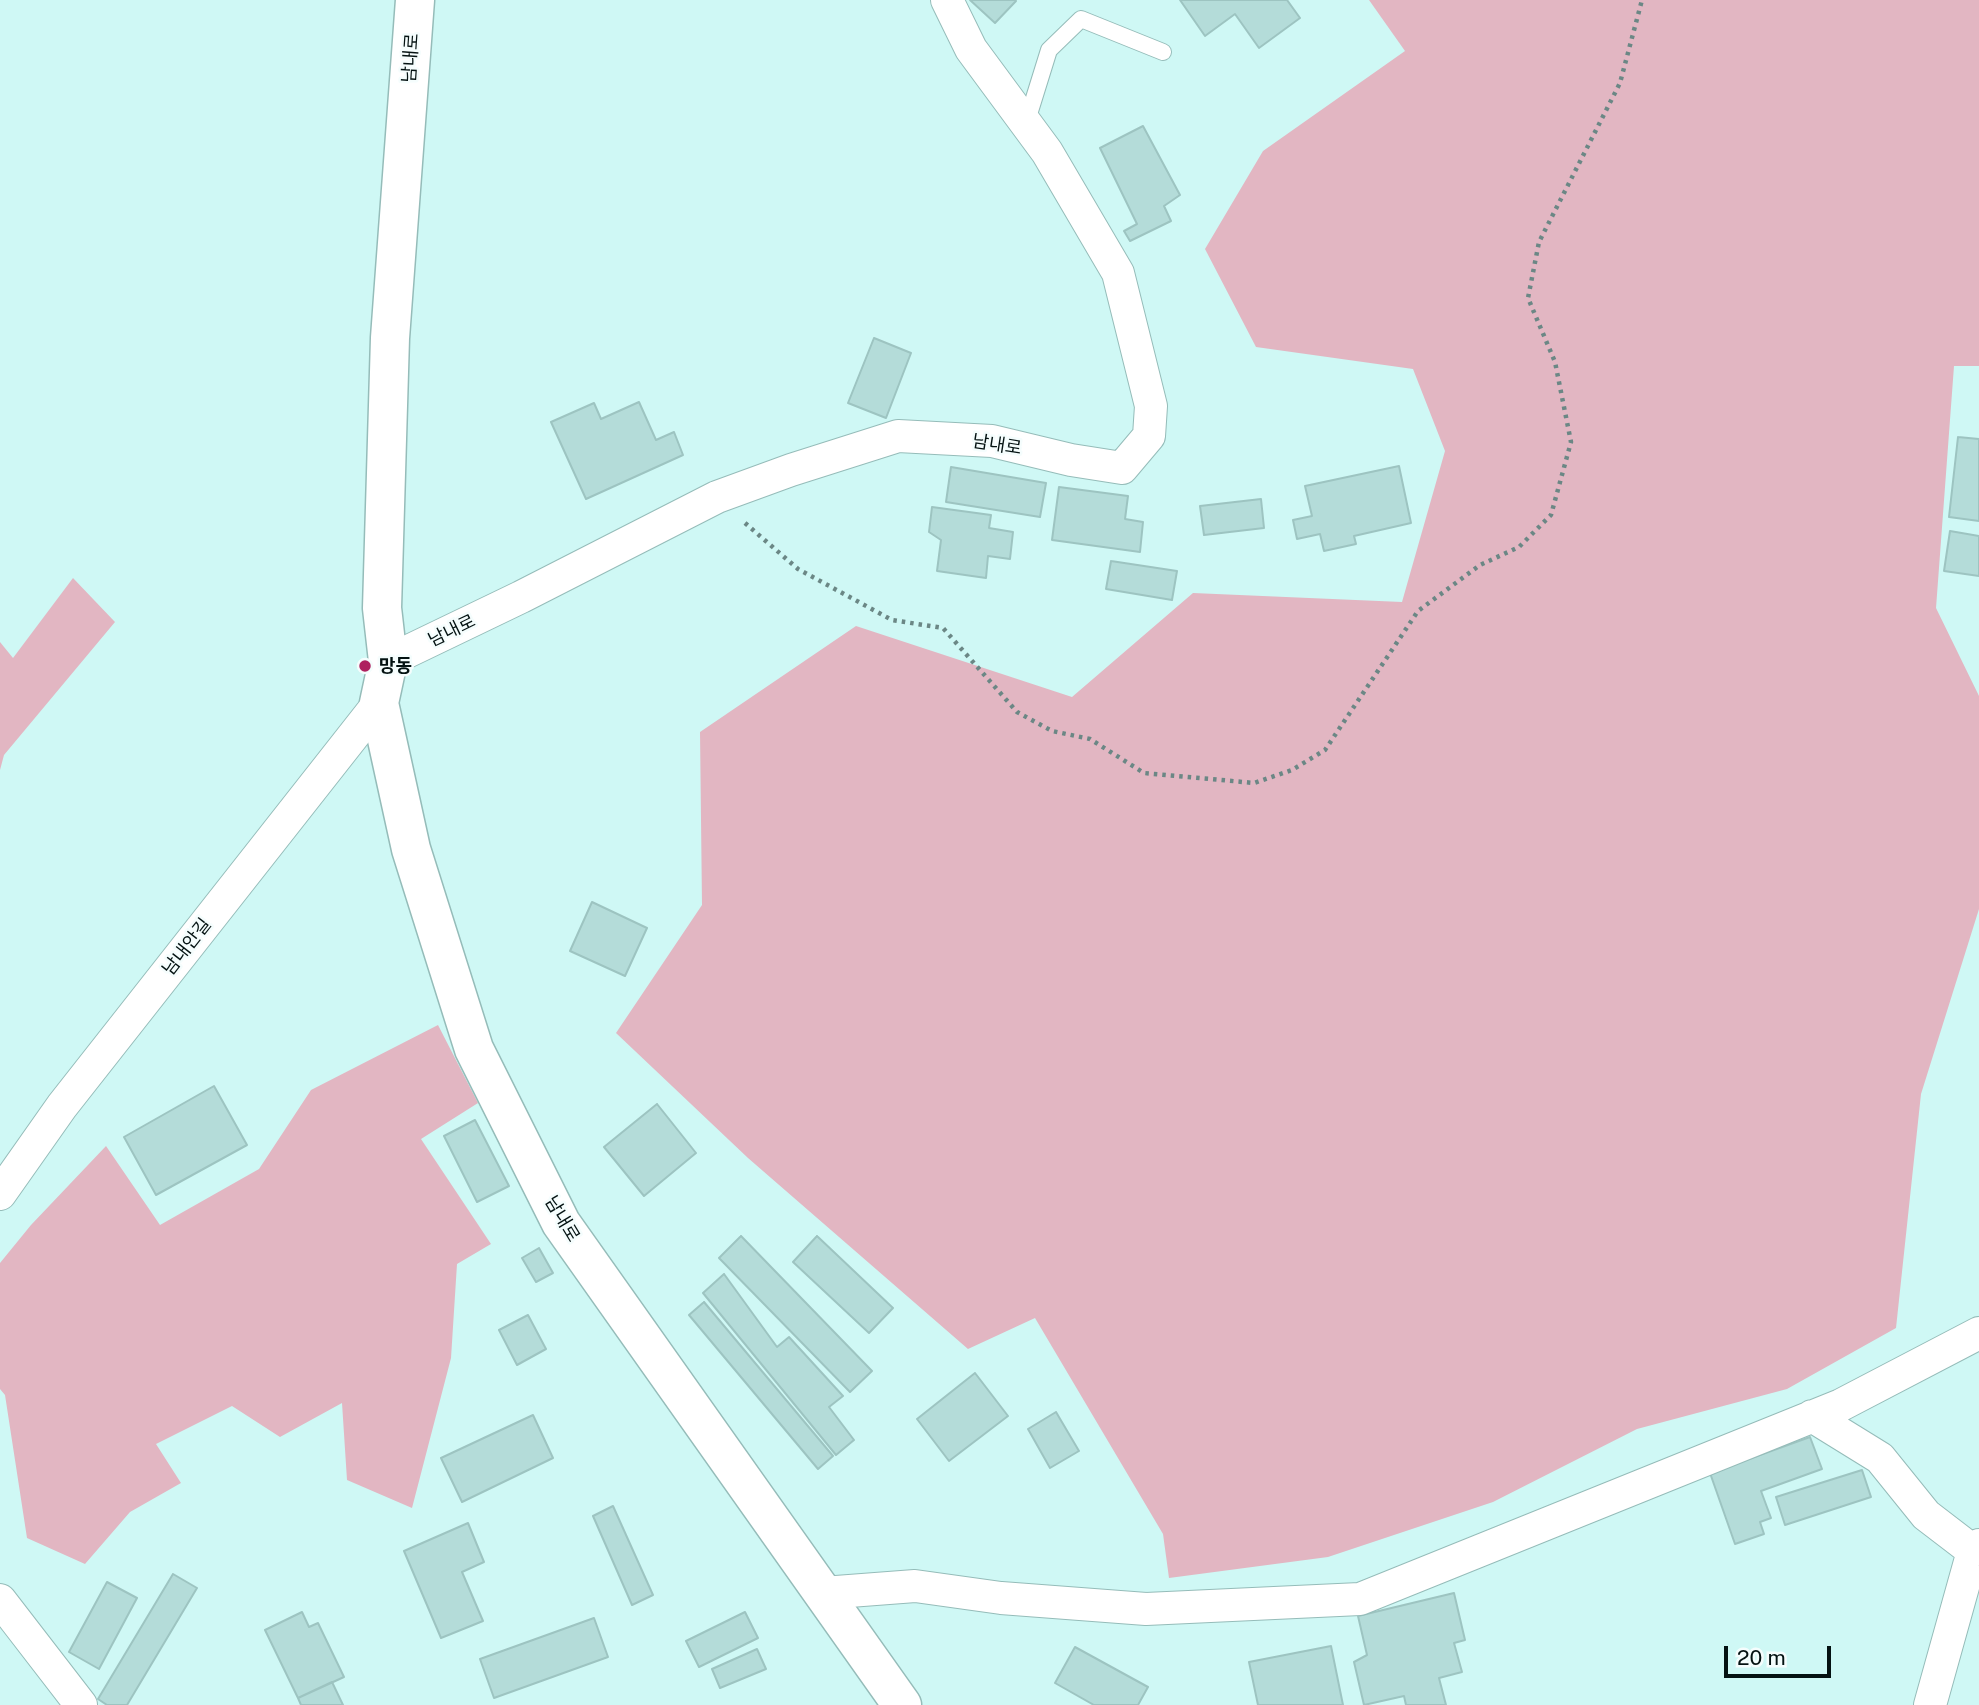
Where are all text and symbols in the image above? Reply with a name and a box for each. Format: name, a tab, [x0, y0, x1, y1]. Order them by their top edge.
street label: 남내로	[398, 32, 424, 84]
street label: 남내로	[971, 430, 1023, 460]
street label: 남내로	[425, 610, 479, 652]
place label: 망동	[379, 655, 412, 677]
marker: 망동	[357, 658, 373, 674]
street label: 남내안길	[158, 914, 216, 980]
street label: 남내로	[540, 1192, 584, 1246]
scale bar	[1727, 1632, 1834, 1676]
text: 20 m	[1737, 1645, 1786, 1670]

